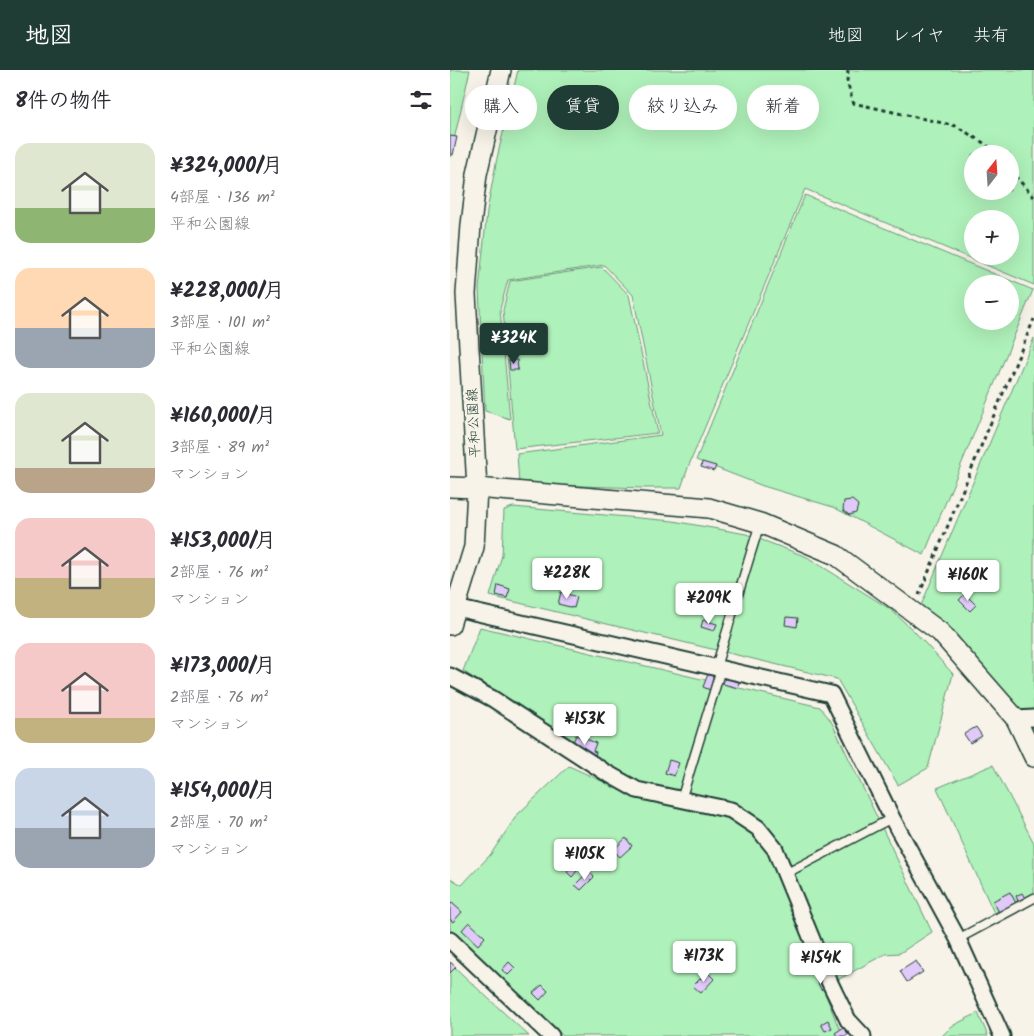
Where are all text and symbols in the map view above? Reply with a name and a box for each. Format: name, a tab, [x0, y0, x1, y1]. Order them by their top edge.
text: 地図	[25, 17, 73, 56]
text: 地図	[828, 22, 864, 51]
text: レイヤ	[892, 22, 945, 51]
text: 共有	[973, 22, 1009, 51]
text: 8件の物件	[15, 85, 111, 118]
chip: 購入	[465, 85, 537, 130]
chip: 賃貸	[547, 85, 619, 130]
chip: 絞り込み	[629, 85, 737, 130]
chip: 新着	[747, 85, 819, 130]
icon: filters	[407, 86, 435, 114]
north arrow	[964, 145, 1019, 200]
map controls	[964, 145, 1019, 330]
text: ¥324,000/月	[170, 150, 283, 183]
icon: home	[55, 163, 115, 223]
text: 4部屋 · 136 m²	[170, 185, 275, 210]
button: +	[964, 210, 1019, 265]
text: 平和公園線	[170, 212, 250, 237]
text: ¥228,000/月	[170, 275, 285, 308]
button: −	[964, 275, 1019, 330]
icon: home	[55, 288, 115, 348]
text: 3部屋 · 101 m²	[170, 310, 270, 335]
pin: ¥324K	[479, 322, 549, 365]
text: ¥324K	[491, 326, 537, 351]
text: 平和公園線	[170, 337, 250, 362]
street label: 平和公園線	[461, 387, 487, 458]
text: ¥160,000/月	[170, 400, 276, 433]
icon: home	[55, 413, 115, 473]
text: 3部屋 · 89 m²	[170, 435, 269, 460]
text: マンション	[170, 462, 249, 487]
text: ¥153,000/月	[170, 525, 276, 558]
icon: home	[55, 538, 115, 598]
pin: ¥228K	[532, 558, 602, 600]
text: 2部屋 · 76 m²	[170, 560, 268, 585]
pin: ¥160K	[933, 560, 1003, 602]
text: ¥228K	[543, 561, 591, 586]
text: ¥160K	[947, 563, 989, 588]
pin: ¥209K	[674, 582, 744, 625]
text: ¥209K	[686, 586, 732, 611]
text: マンション	[170, 587, 249, 612]
text: ¥173,000/月	[170, 650, 275, 683]
icon: home	[55, 663, 115, 723]
text: 2部屋 · 76 m²	[170, 685, 268, 710]
pin: ¥153K	[550, 704, 620, 746]
text: ¥153K	[564, 707, 606, 732]
text: マンション	[170, 712, 249, 737]
text: ¥154,000/月	[170, 775, 276, 808]
icon: home	[55, 788, 115, 848]
text: 2部屋 · 70 m²	[170, 810, 267, 835]
text: マンション	[170, 837, 249, 862]
pin: ¥105K	[550, 838, 620, 881]
text: ¥105K	[565, 842, 605, 867]
pin: ¥173K	[669, 940, 739, 983]
pin: ¥154K	[786, 942, 856, 985]
text: ¥173K	[684, 944, 724, 969]
text: ¥154K	[800, 946, 842, 971]

